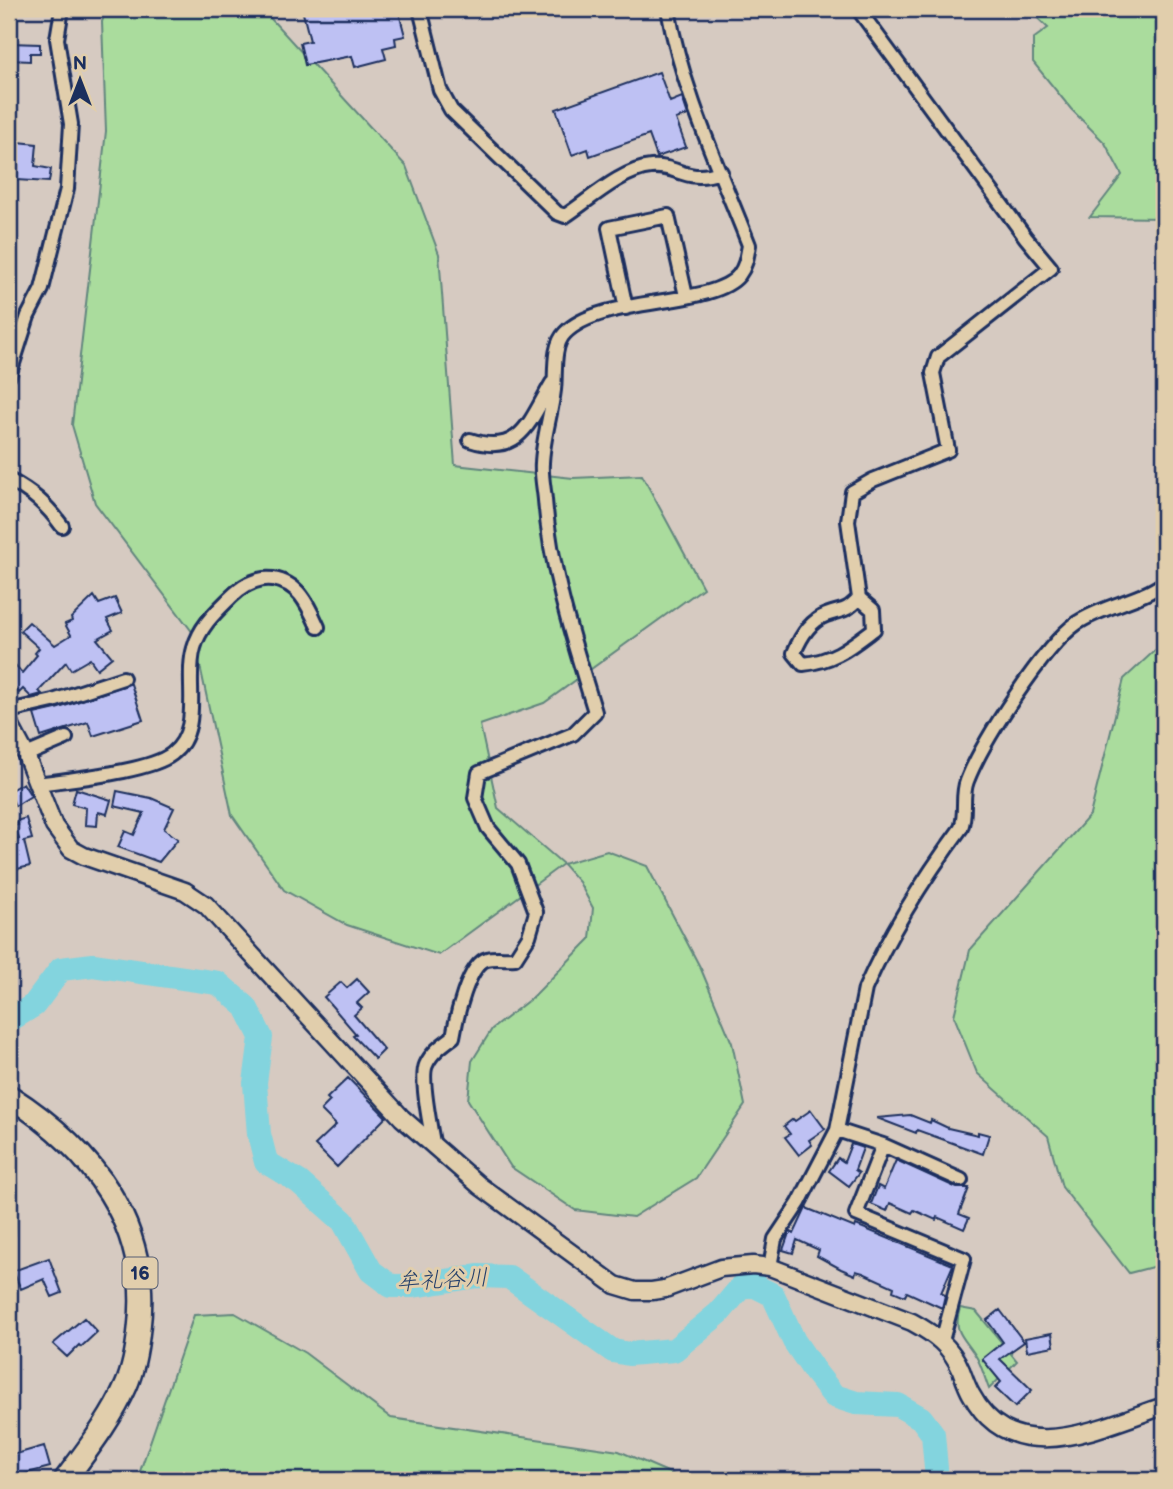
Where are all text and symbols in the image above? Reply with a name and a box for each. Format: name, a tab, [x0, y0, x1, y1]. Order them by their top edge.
north arrow	[46, 46, 116, 116]
text: N	[73, 53, 87, 76]
road number: 16	[122, 1258, 158, 1288]
water label: 牟礼谷川	[395, 1264, 489, 1296]

